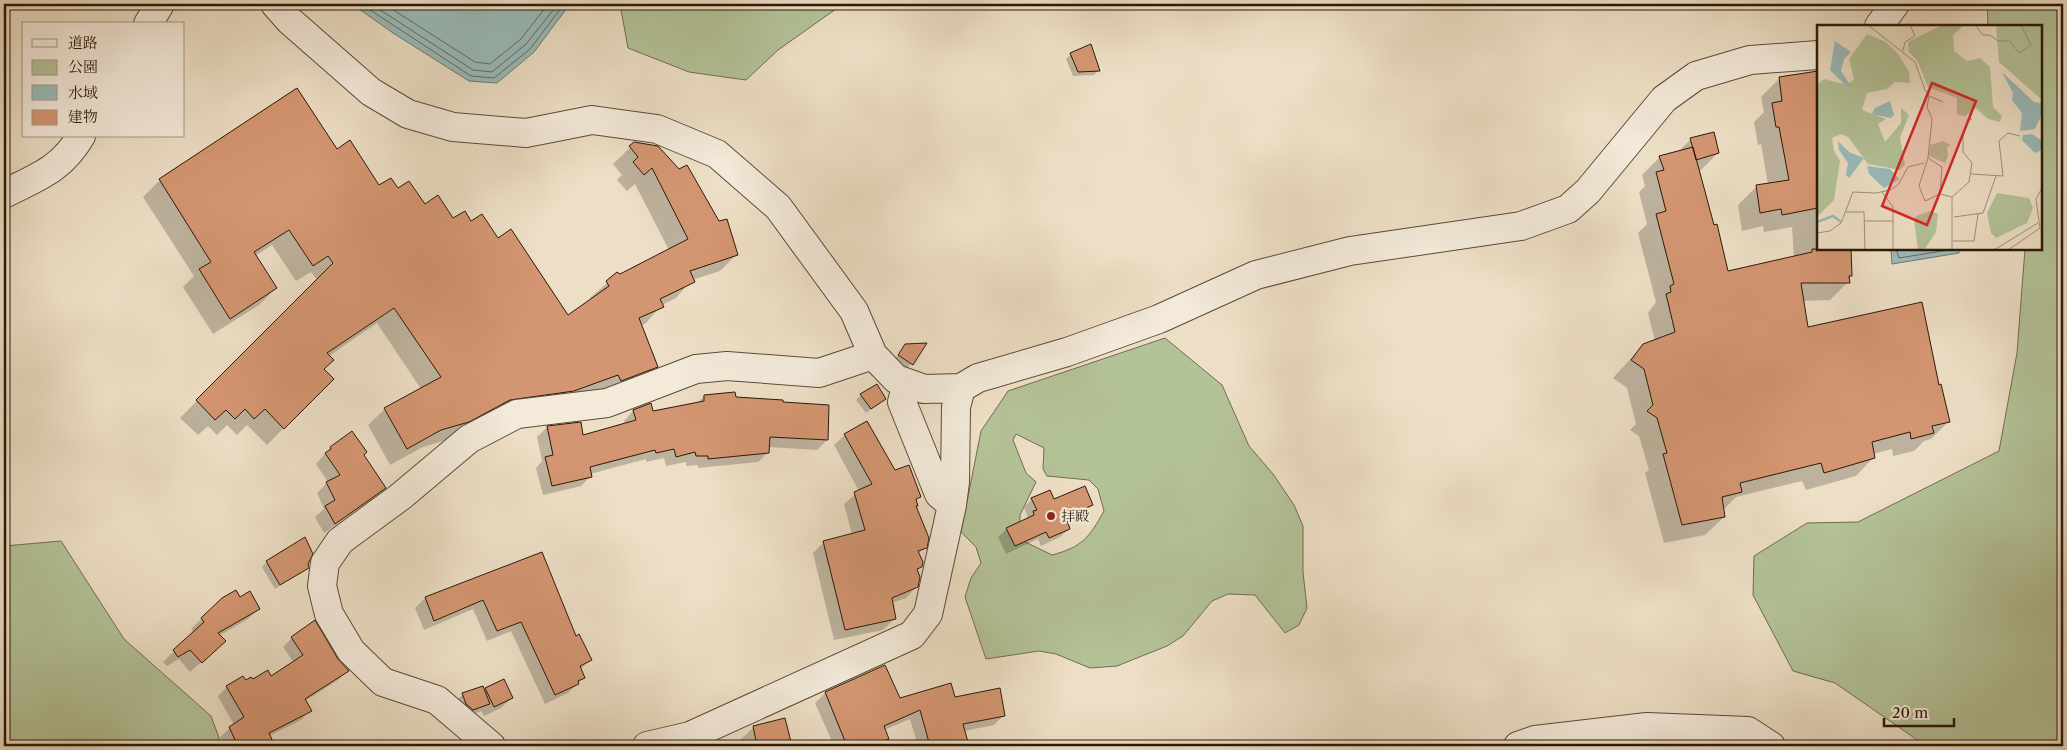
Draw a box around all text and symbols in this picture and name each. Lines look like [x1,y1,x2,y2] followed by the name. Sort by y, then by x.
[22,22,185,138] legend
[1817,25,2042,250] inset map
[68,33,98,52] text: 道路
[68,57,98,76] text: 公園
[68,83,98,102] text: 水域
[68,107,98,126] text: 建物
[1061,507,1089,525] place label: 拝殿
[1045,510,1057,522] marker: 拝殿
[1884,695,1954,727] scale bar
[1892,703,1928,722] text: 20 m

